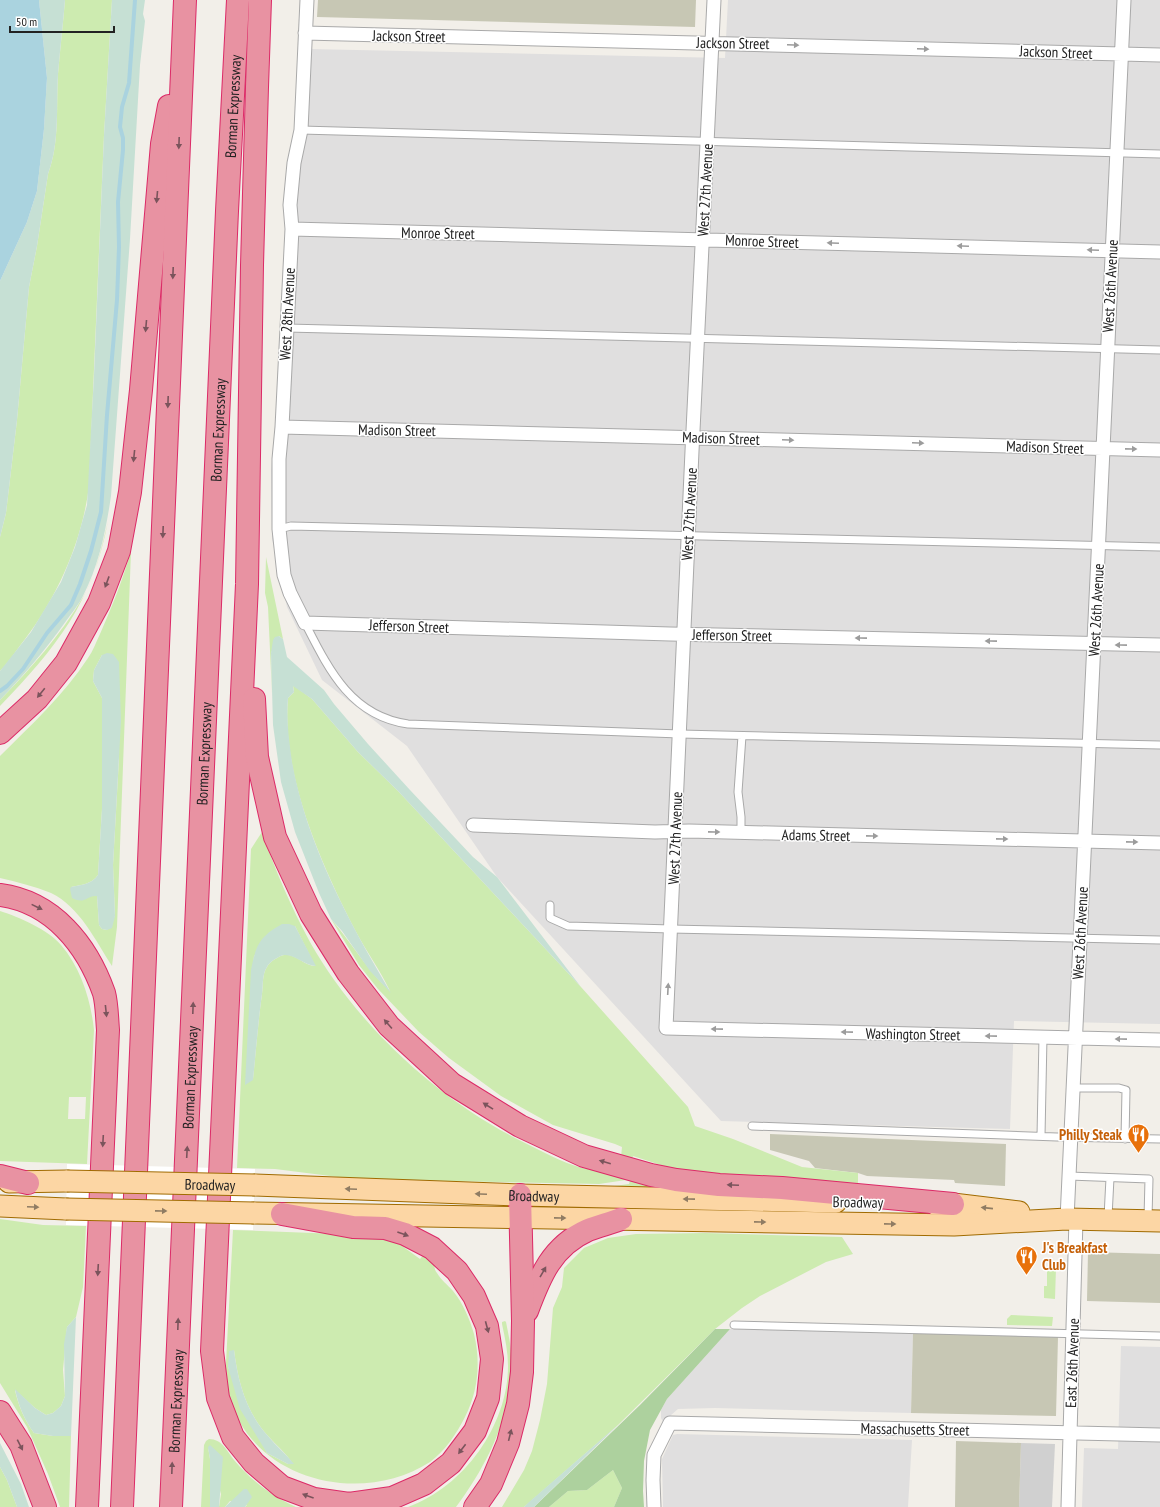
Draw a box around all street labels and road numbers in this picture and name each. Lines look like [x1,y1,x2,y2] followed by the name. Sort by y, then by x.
[371,26,446,46] street label: Jackson Street
[695,33,770,53] street label: Jackson Street
[1018,41,1093,63] street label: Jackson Street
[220,54,245,158] street label: Borman Expressway
[693,143,717,237] street label: West 27th Avenue
[401,223,475,243] street label: Monroe Street
[725,230,799,252] street label: Monroe Street
[1098,239,1122,333] street label: West 26th Avenue
[275,267,299,361] street label: West 28th Avenue
[206,378,229,482] street label: Borman Expressway
[358,420,436,440] street label: Madison Street
[682,427,760,449] street label: Madison Street
[1006,436,1084,458] street label: Madison Street
[677,467,701,561] street label: West 27th Avenue
[1084,563,1108,657] street label: West 26th Avenue
[368,615,449,637] street label: Jefferson Street
[691,625,772,645] street label: Jefferson Street
[192,701,215,806] street label: Borman Expressway
[664,791,686,885] street label: West 27th Avenue
[782,825,850,845] street label: Adams Street
[1068,886,1092,980] street label: West 26th Avenue
[865,1024,961,1044] street label: Washington Street
[178,1025,201,1129] street label: Borman Expressway
[184,1174,236,1194] street label: Broadway
[508,1185,560,1205] street label: Broadway
[833,1192,884,1212] street label: Broadway
[1061,1318,1083,1408] street label: East 26th Avenue
[164,1349,187,1453] street label: Borman Expressway
[860,1419,970,1439] street label: Massachusetts Street

